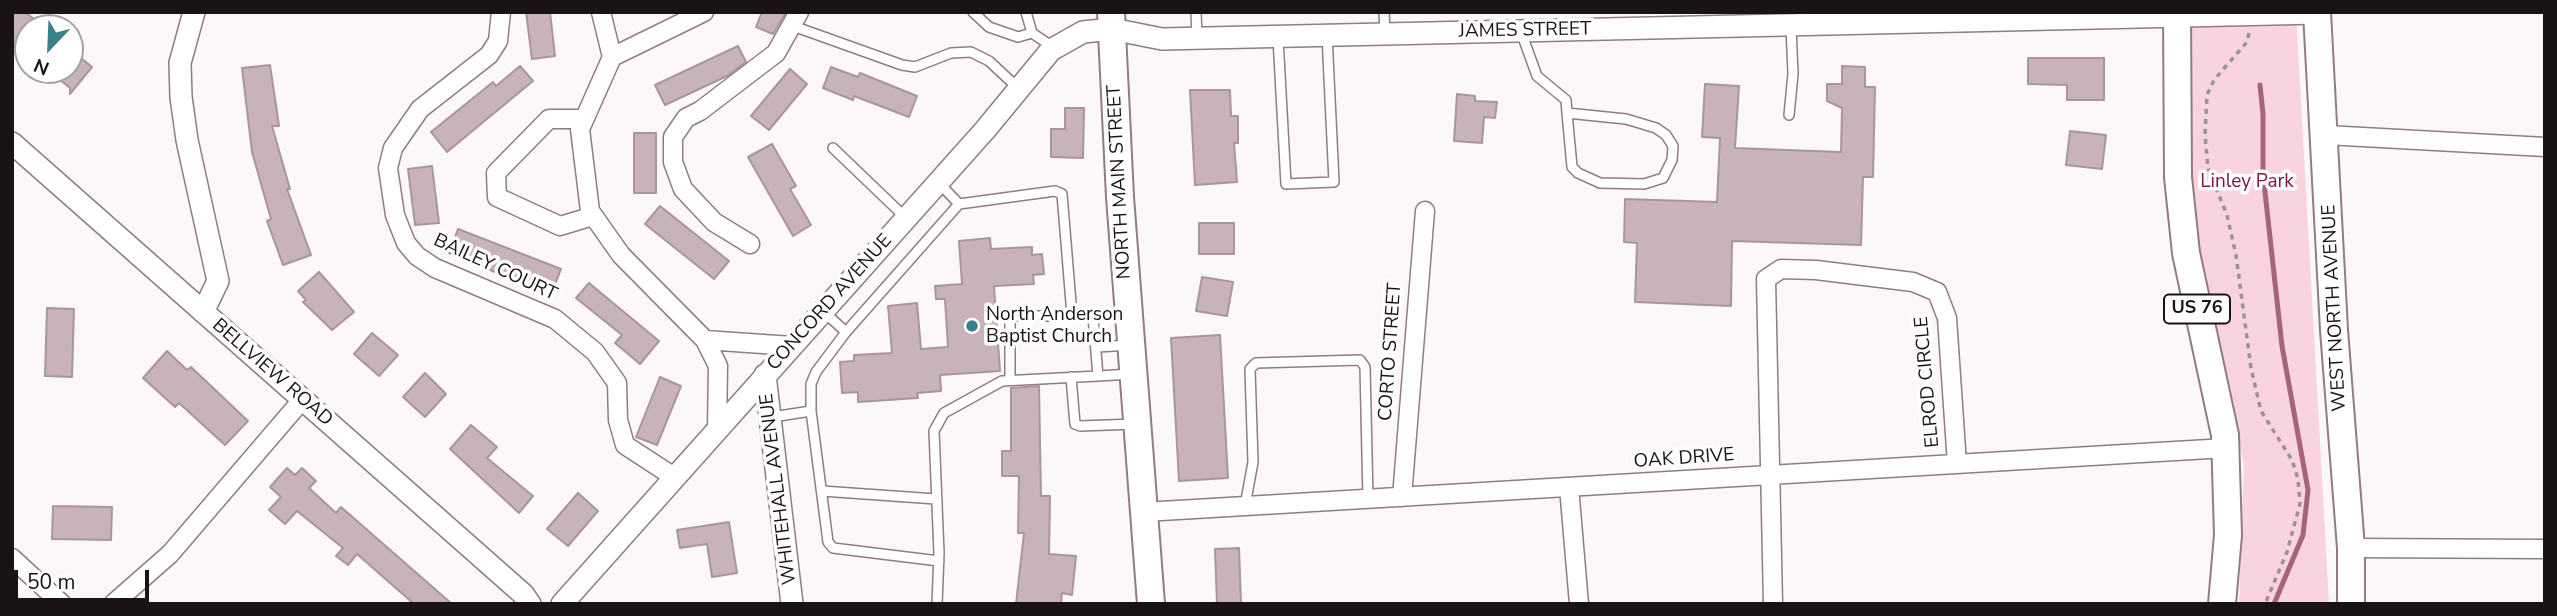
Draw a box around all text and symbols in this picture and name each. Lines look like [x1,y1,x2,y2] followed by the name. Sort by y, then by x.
[14,14,84,84] north arrow
[1459,18,1591,44] street label: JAMES STREET
[30,52,53,81] text: N
[1104,84,1136,280] street label: NORTH MAIN STREET
[2200,171,2294,193] park label: Linley Park
[2318,204,2352,412] street label: WEST NORTH AVENUE
[430,229,560,307] street label: BAILEY COURT
[763,230,897,376] street label: CONCORD AVENUE
[1375,282,1407,422] street label: CORTO STREET
[2164,295,2230,324] road number: US 76
[986,304,1123,348] place label: North Anderson Baptist Church
[207,314,337,432] street label: BELLVIEW ROAD
[1911,315,1945,449] street label: ELROD CIRCLE
[964,318,980,334] marker: North Anderson Baptist Church
[756,392,802,586] street label: WHITEHALL AVENUE
[1633,444,1735,474] street label: OAK DRIVE
[18,556,152,600] scale bar
[27,568,76,596] text: 50 m

